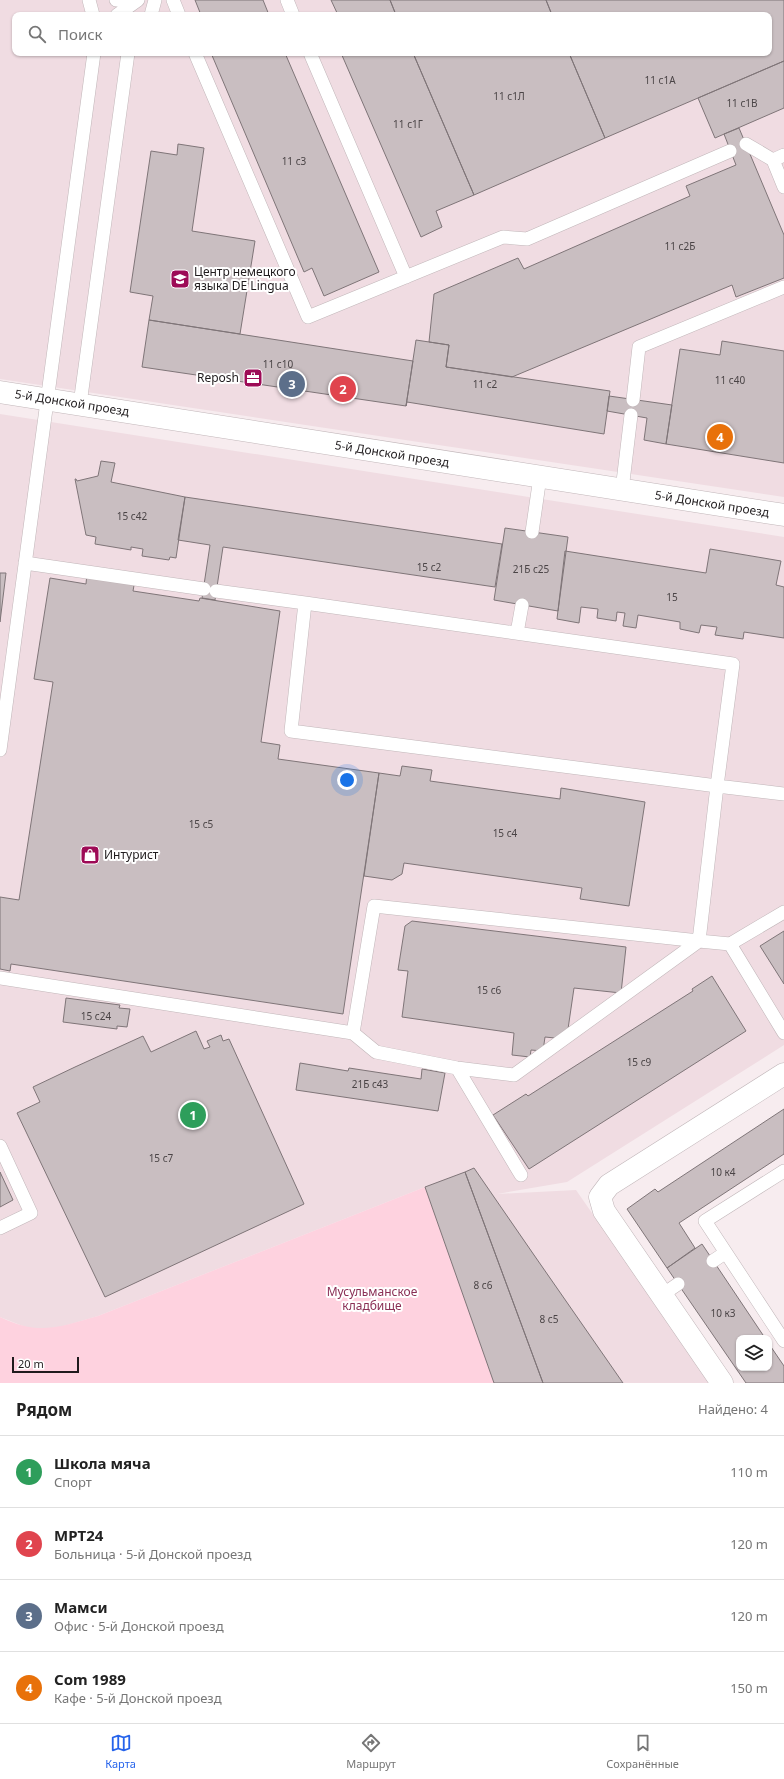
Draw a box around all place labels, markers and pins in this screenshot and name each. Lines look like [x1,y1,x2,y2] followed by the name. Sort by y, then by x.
[194,263,296,294] place label: Центр немецкого языка DE Lingua
[169,268,191,290] school or university icon: Центр немецкого языка DE Lingua
[242,367,264,389] office icon: Reposh
[197,369,239,386] place label: Reposh
[279,369,305,399] pin: 3
[330,374,356,404] pin: 2
[707,422,733,452] pin: 4
[79,844,101,866] shop icon: Интурист
[104,846,159,863] place label: Интурист
[180,1100,206,1130] pin: 1

